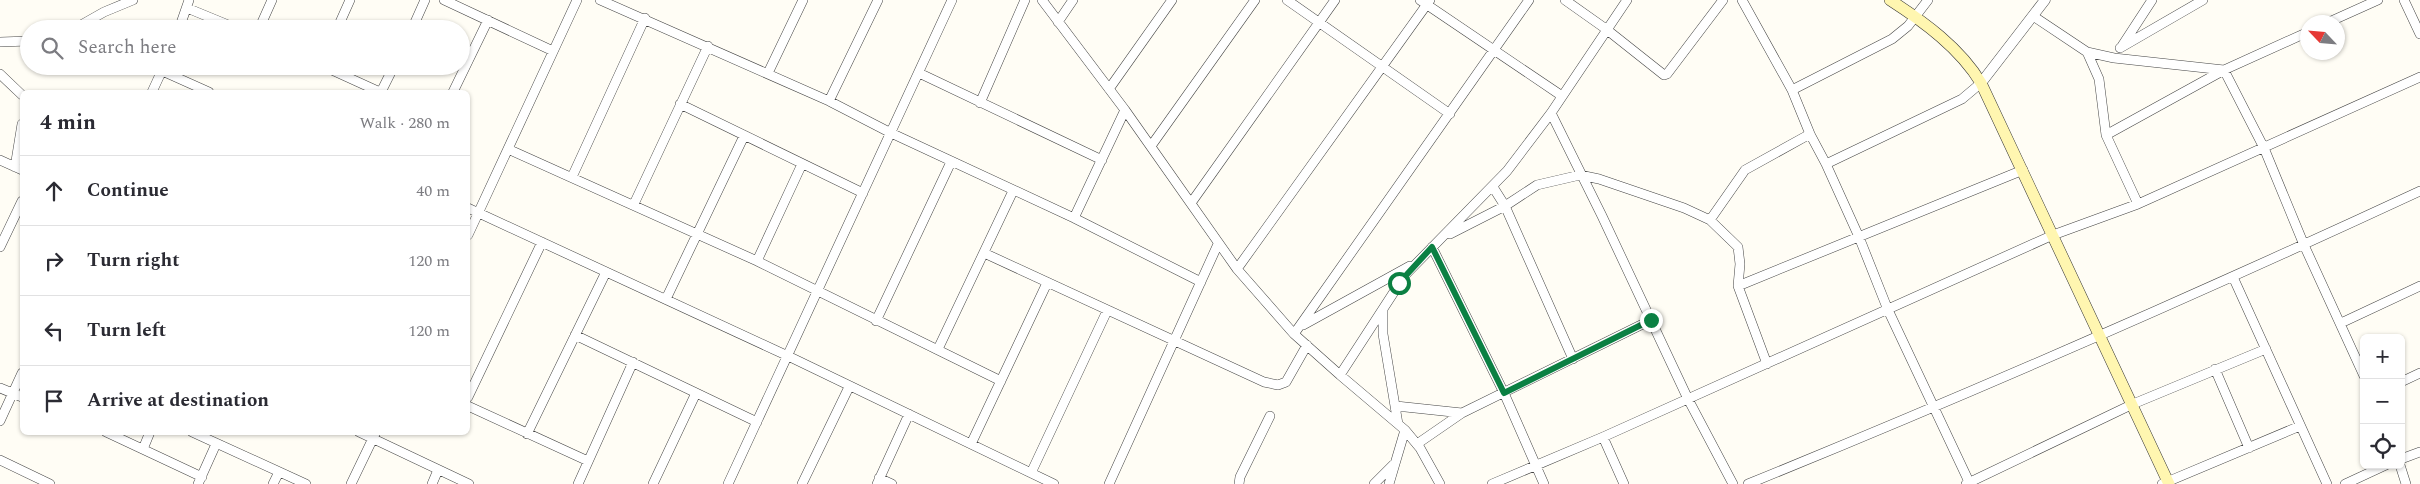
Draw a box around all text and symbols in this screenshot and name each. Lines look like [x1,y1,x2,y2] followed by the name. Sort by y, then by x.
[2300,15,2345,60] north arrow
[20,20,470,75] search box
[78,33,177,62] text: Search here
[38,34,66,62] icon: search
[40,107,96,139] text: 4 min
[359,111,450,135] text: Walk · 280 m
[87,176,169,205] text: Continue
[40,177,68,205] icon: ahead
[416,179,450,203] text: 40 m
[87,246,180,275] text: Turn right
[40,247,68,275] icon: right
[408,249,450,273] text: 120 m
[1388,272,1411,295] route start
[1640,309,1663,332] route end
[87,316,166,345] text: Turn left
[40,317,68,345] icon: left
[408,319,450,343] text: 120 m
[2360,334,2405,469] map controls
[2360,334,2405,379] button: +
[2360,379,2405,424] button: −
[87,386,269,415] text: Arrive at destination
[40,387,68,415] icon: arrive
[2360,424,2405,469] button: locate

